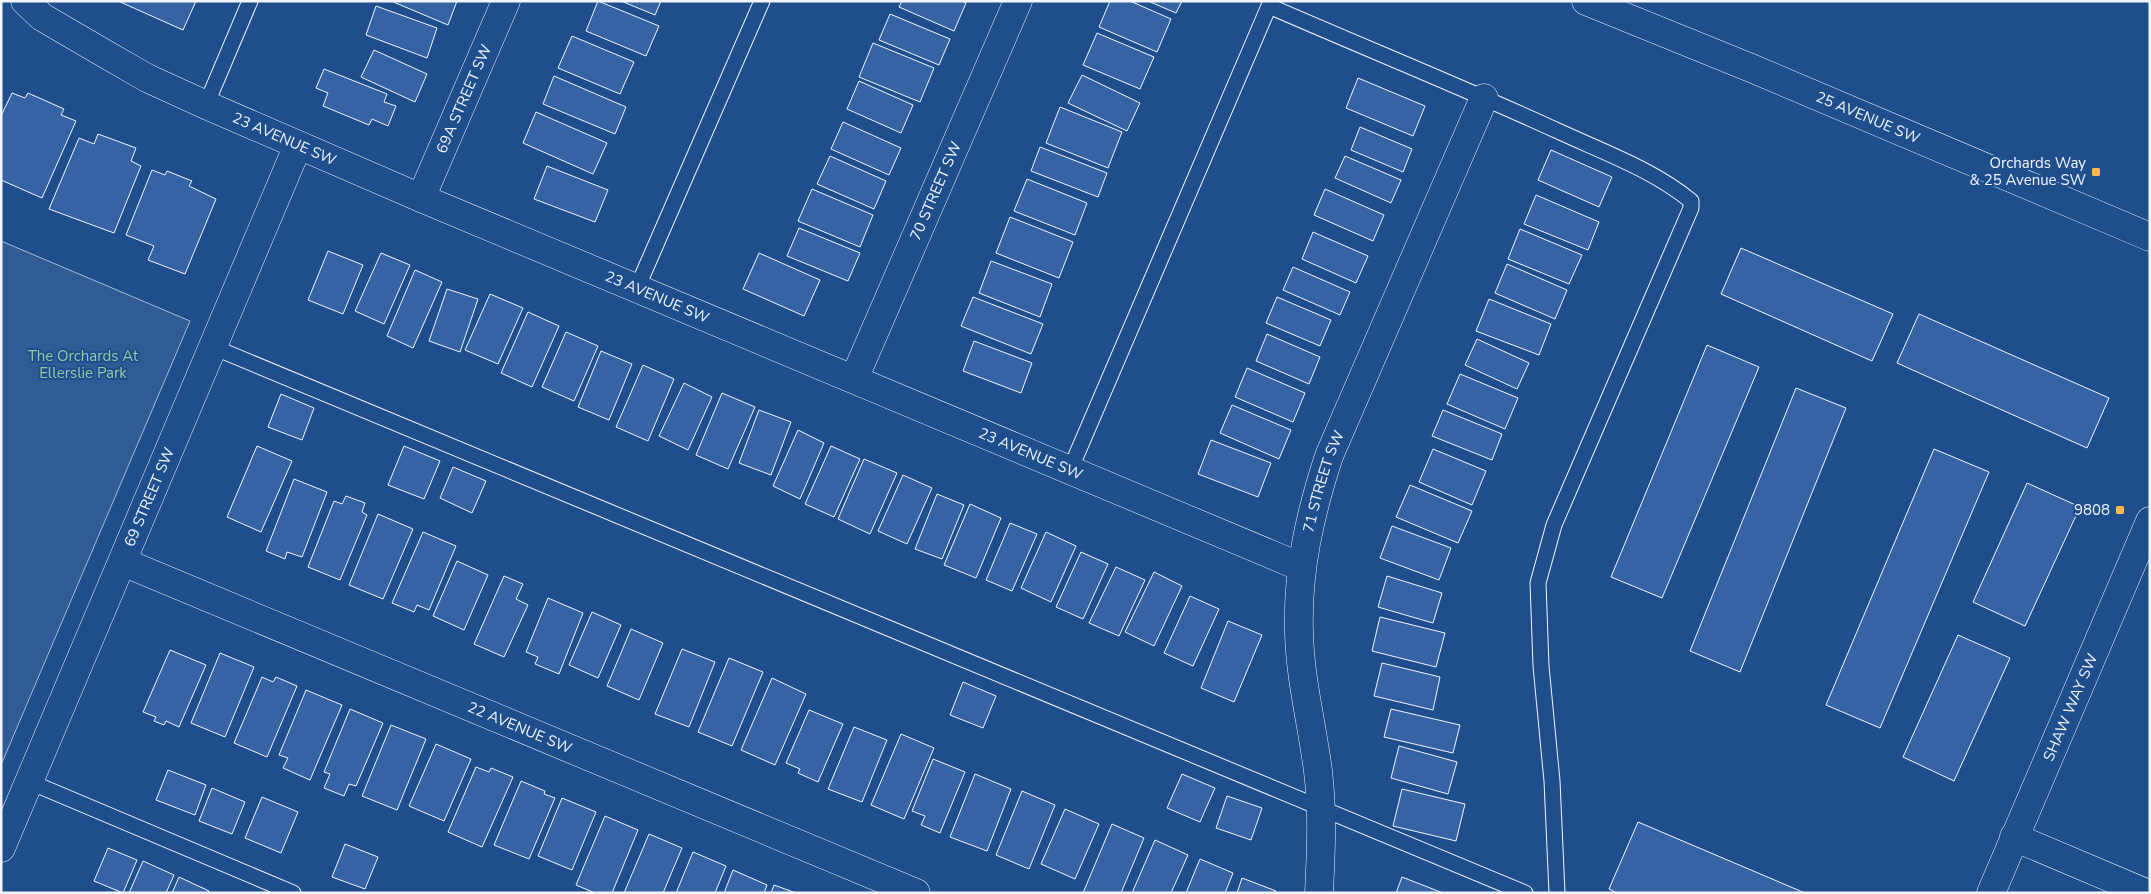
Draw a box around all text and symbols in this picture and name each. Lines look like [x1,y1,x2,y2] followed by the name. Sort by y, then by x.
[431,41,496,156] street label: 69A STREET SW
[1813,87,1923,149] street label: 25 AVENUE SW
[229,108,340,170] street label: 23 AVENUE SW
[905,138,966,243] street label: 70 STREET SW
[1969,153,2086,190] place label: Orchards Way & 25 Avenue SW
[2090,166,2102,178] marker: Orchards Way & 25 Avenue SW
[602,266,713,328] street label: 23 AVENUE SW
[28,346,139,383] park label: The Orchards At Ellerslie Park
[975,423,1086,485] street label: 23 AVENUE SW
[1298,427,1349,534] street label: 71 STREET SW
[119,444,179,550] street label: 69 STREET SW
[2074,500,2110,520] place label: 9808
[2114,504,2126,516] marker: 9808
[2039,650,2102,764] street label: SHAW WAY SW
[465,697,575,758] street label: 22 AVENUE SW

